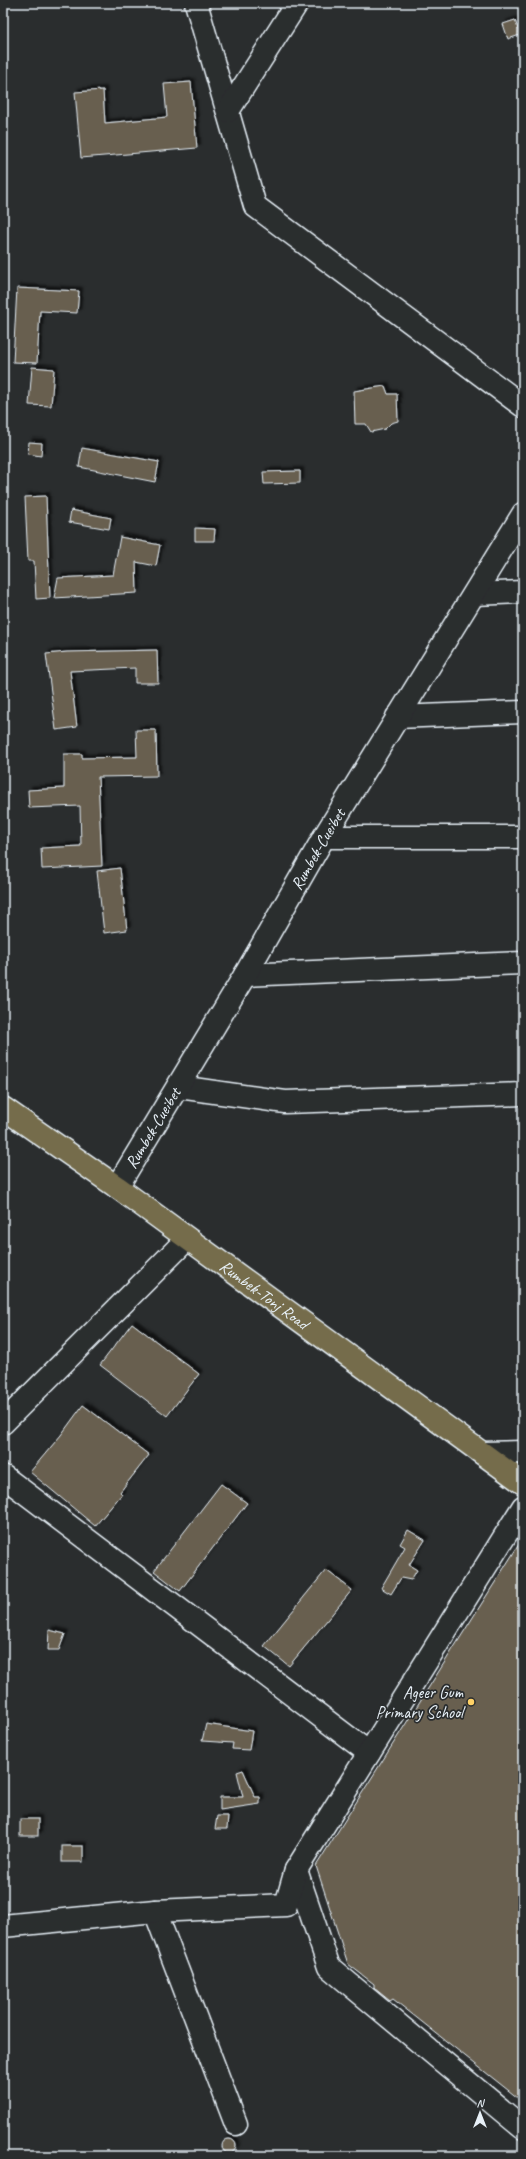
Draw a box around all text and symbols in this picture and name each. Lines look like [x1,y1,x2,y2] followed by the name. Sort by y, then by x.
[286,803,351,893] street label: Rumbek-Cueibet
[120,1082,186,1172] street label: Rumbek-Cueibet
[216,1255,315,1335] street label: Rumbek-Tonj Road
[376,1682,466,1723] place label: Ageer Gum Primary School
[466,1697,476,1707] marker: Ageer Gum Primary School
[460,2093,500,2133] north arrow
[477,2096,486,2110] text: N

